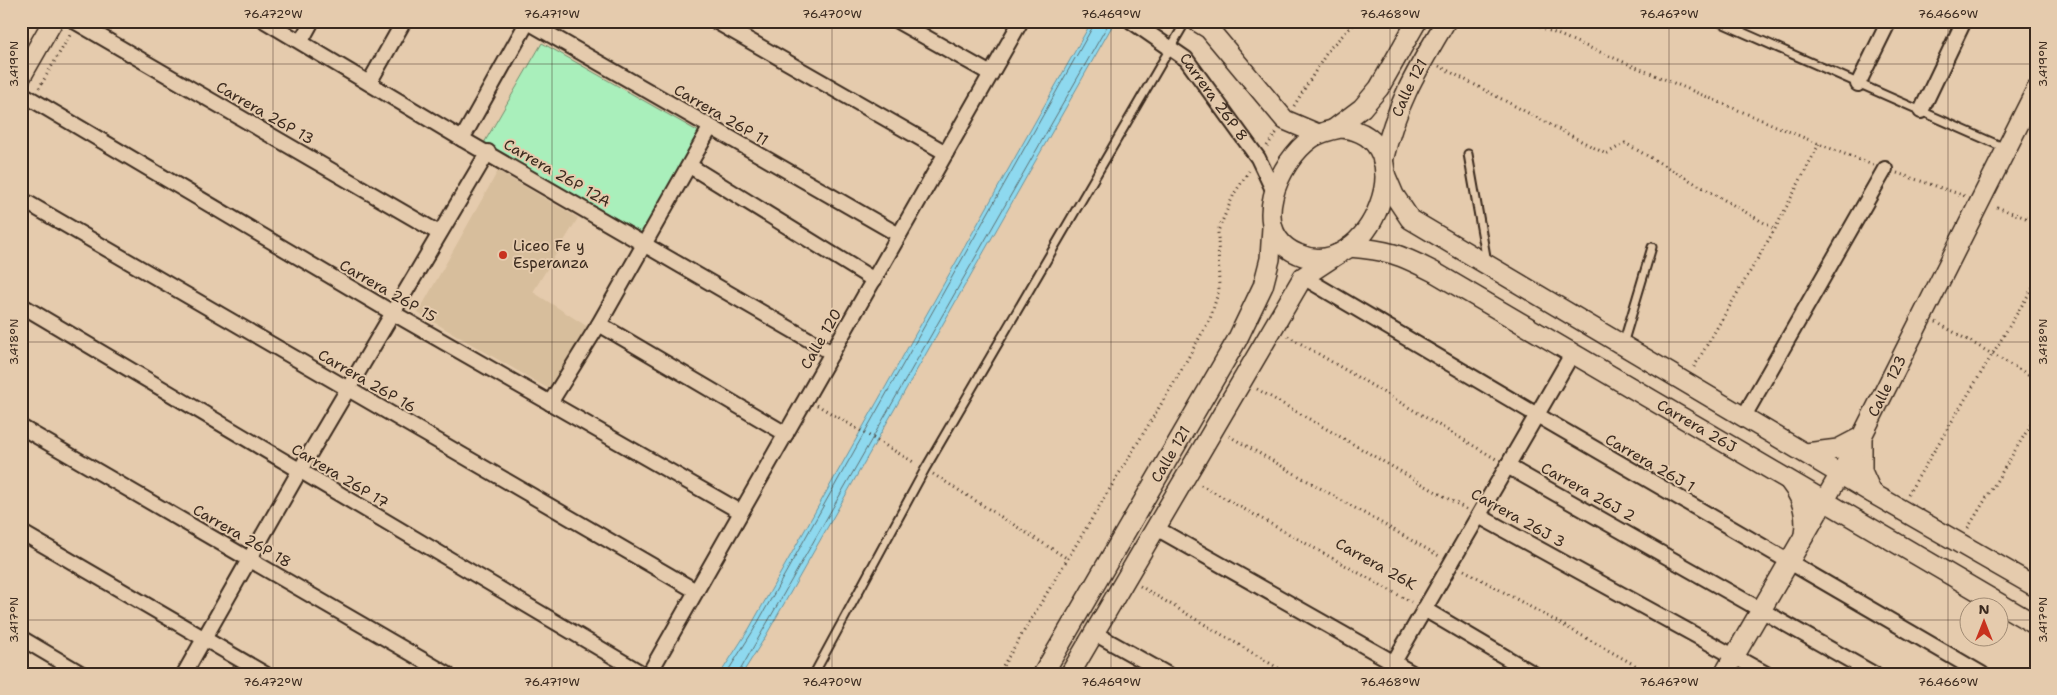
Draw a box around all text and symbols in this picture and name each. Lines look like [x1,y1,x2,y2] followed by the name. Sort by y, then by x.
[243,6,303,22] text: 76.472°W
[524,6,580,22] text: 76.471°W
[802,6,862,22] text: 76.470°W
[1081,6,1141,22] text: 76.469°W
[1360,6,1420,22] text: 76.468°W
[1639,6,1699,22] text: 76.467°W
[1918,6,1978,22] text: 76.466°W
[6,41,22,87] text: 3.419°N
[2035,41,2051,87] text: 3.419°N
[1176,48,1253,145] street label: Carrera 26P 8
[1387,55,1432,120] street label: Calle 121
[212,77,318,149] street label: Carrera 26P 13
[670,80,772,150] street label: Carrera 26P 11
[500,134,614,212] street label: Carrera 26P 12A
[513,236,589,273] place label: Liceo Fe y Esperanza
[497,249,509,261] marker: Liceo Fe y Esperanza
[336,255,440,327] street label: Carrera 26P 15
[796,305,846,373] street label: Calle 120
[6,319,22,365] text: 3.418°N
[2035,319,2051,365] text: 3.418°N
[314,345,420,417] street label: Carrera 26P 16
[1863,352,1911,420] street label: Calle 123
[1653,395,1740,457] street label: Carrera 26J
[1146,422,1195,486] street label: Calle 121
[1602,429,1698,497] street label: Carrera 26J 1
[288,439,392,513] street label: Carrera 26P 17
[1537,458,1639,526] street label: Carrera 26J 2
[1467,484,1569,552] street label: Carrera 26J 3
[189,500,295,572] street label: Carrera 26P 18
[1332,533,1420,595] street label: Carrera 26K
[6,597,22,643] text: 3.417°N
[2035,597,2051,643] text: 3.417°N
[1960,598,2010,648] north arrow
[1978,600,1990,618] text: N
[243,674,303,690] text: 76.472°W
[524,674,580,690] text: 76.471°W
[802,674,862,690] text: 76.470°W
[1081,674,1141,690] text: 76.469°W
[1360,674,1420,690] text: 76.468°W
[1639,674,1699,690] text: 76.467°W
[1918,674,1978,690] text: 76.466°W

